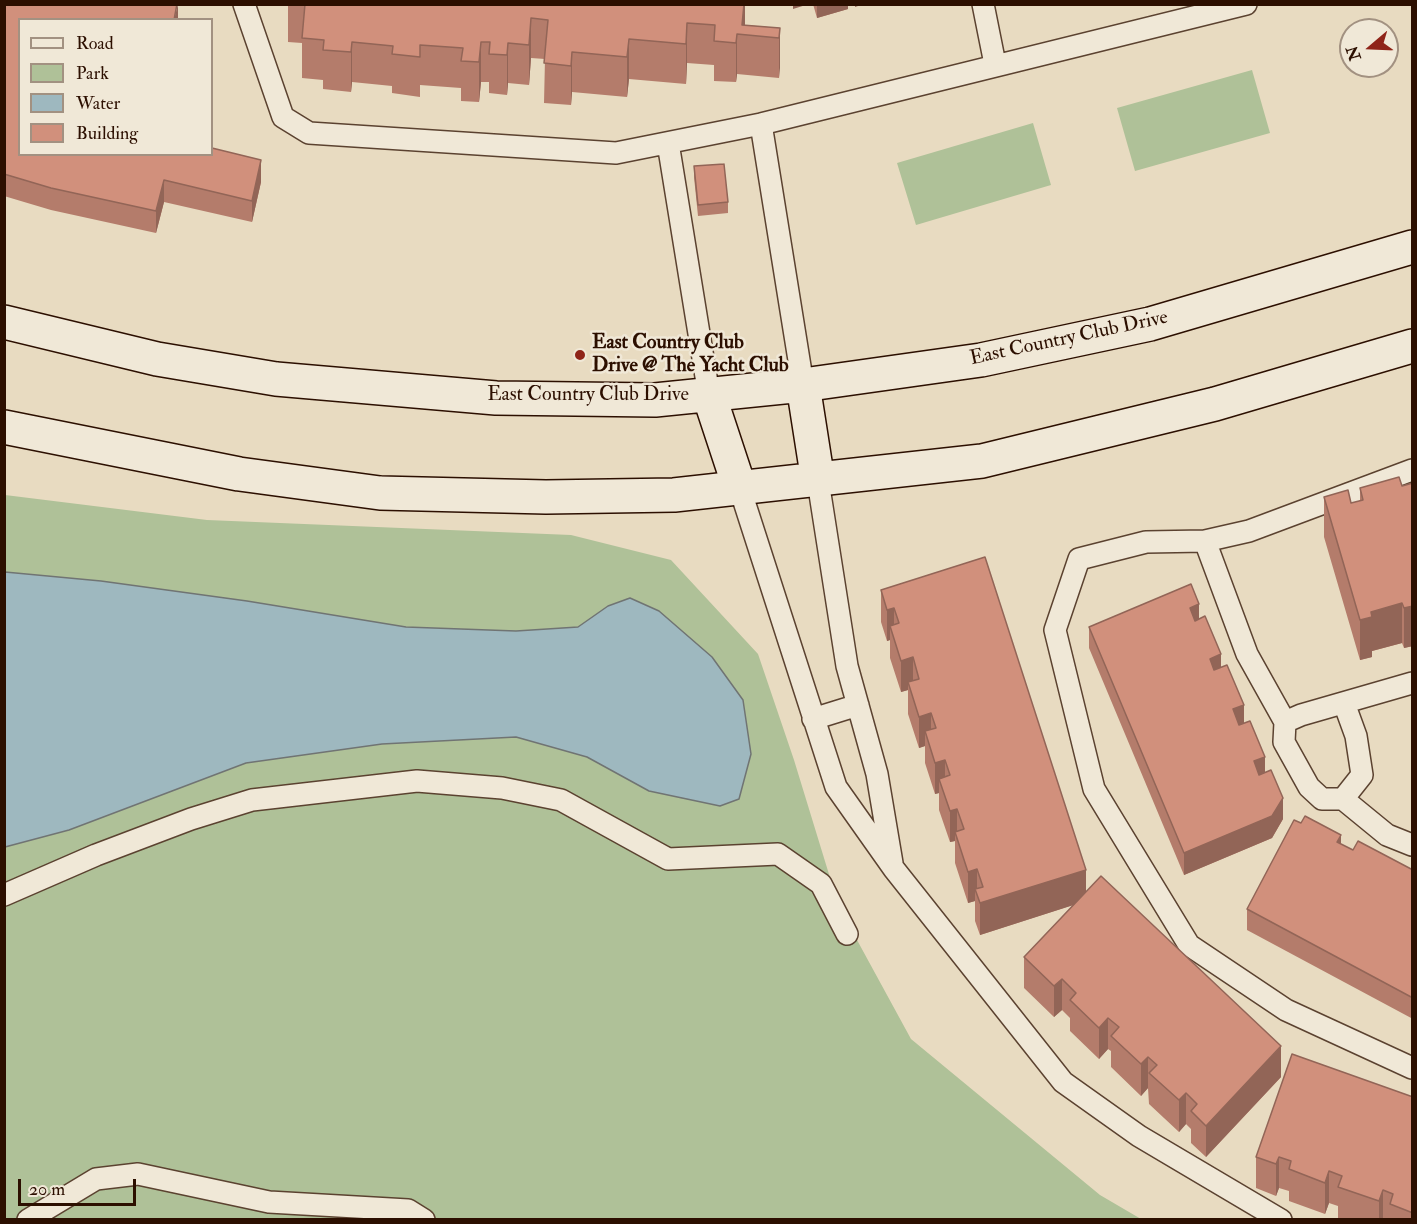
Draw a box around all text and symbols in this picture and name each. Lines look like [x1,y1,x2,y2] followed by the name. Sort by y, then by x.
[18,18,213,156] legend
[1339,18,1399,78] north arrow
[76,32,114,55] text: Road
[1342,43,1366,63] text: N
[76,62,109,85] text: Park
[76,92,120,115] text: Water
[76,122,138,145] text: Building
[968,306,1170,372] street label: East Country Club Drive
[592,332,789,379] place label: East Country Club Drive @ The Yacht Club
[573,348,587,362] marker: East Country Club Drive @ The Yacht Club
[487,384,689,408] street label: East Country Club Drive
[21,1167,140,1205] scale bar
[29,1178,65,1201] text: 20 m

